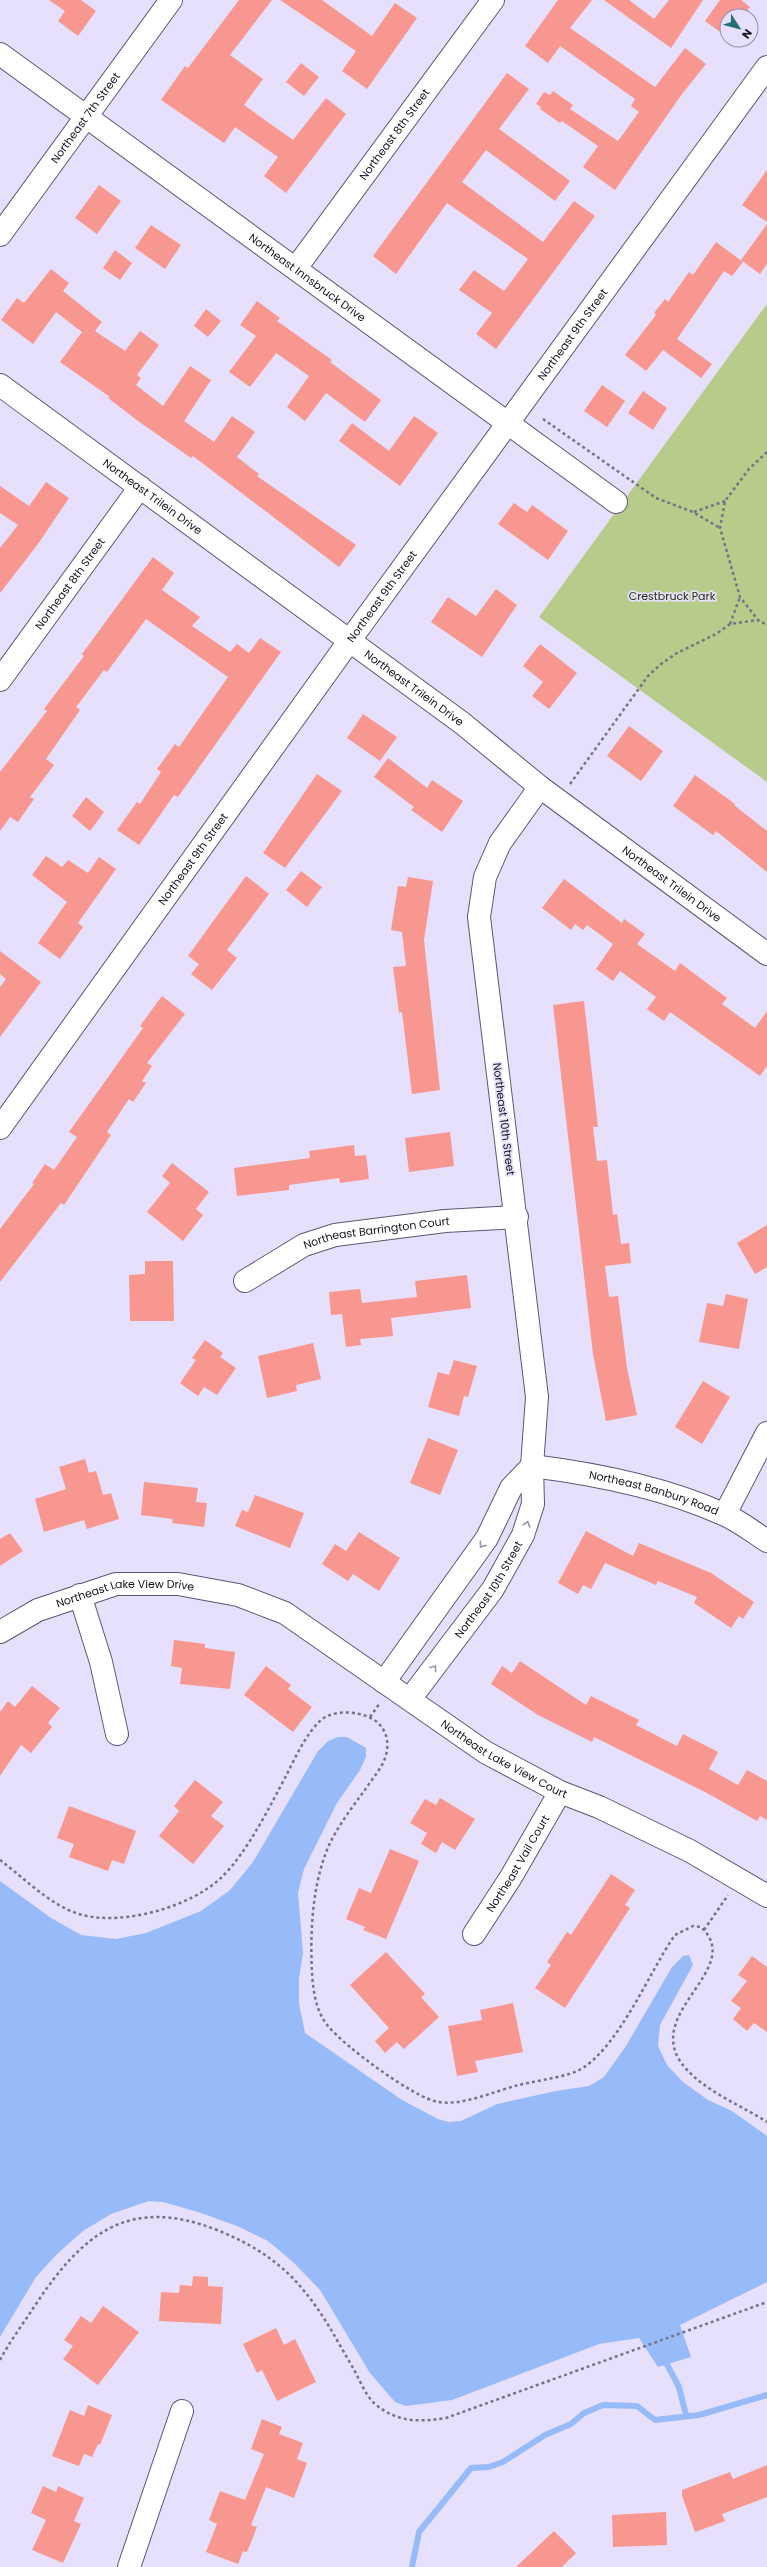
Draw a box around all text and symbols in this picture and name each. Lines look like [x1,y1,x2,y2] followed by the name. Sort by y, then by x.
[719,8,759,48] north arrow
[738,26,756,42] text: N
[47,69,124,167] street label: Northeast 7th Street
[355,85,433,183] street label: Northeast 8th Street
[246,230,369,326] street label: Northeast Innsbruck Drive
[534,285,611,384] street label: Northeast 9th Street
[100,455,206,538] street label: Northeast Trilein Drive
[31,534,109,633] street label: Northeast 8th Street
[343,547,421,646] street label: Northeast 9th Street
[629,588,716,604] park label: Crestbruck Park
[361,646,467,730] street label: Northeast Trilein Drive
[154,810,232,908] street label: Northeast 9th Street
[619,842,725,926] street label: Northeast Trilein Drive
[489,1062,519,1176] street label: Northeast 10th Street
[301,1213,450,1253] street label: Northeast Barrington Court
[588,1467,721,1519] street label: Northeast Banbury Road
[522,1521,531,1528] one-way arrow
[451,1538,526,1641] street label: Northeast 10th Street
[480,1541,487,1548] one-way arrow
[54,1576,196,1611] street label: Northeast Lake View Drive
[429,1665,436,1672] one-way arrow
[438,1716,569,1802] street label: Northeast Lake View Court
[482,1812,553,1915] street label: Northeast Vail Court

